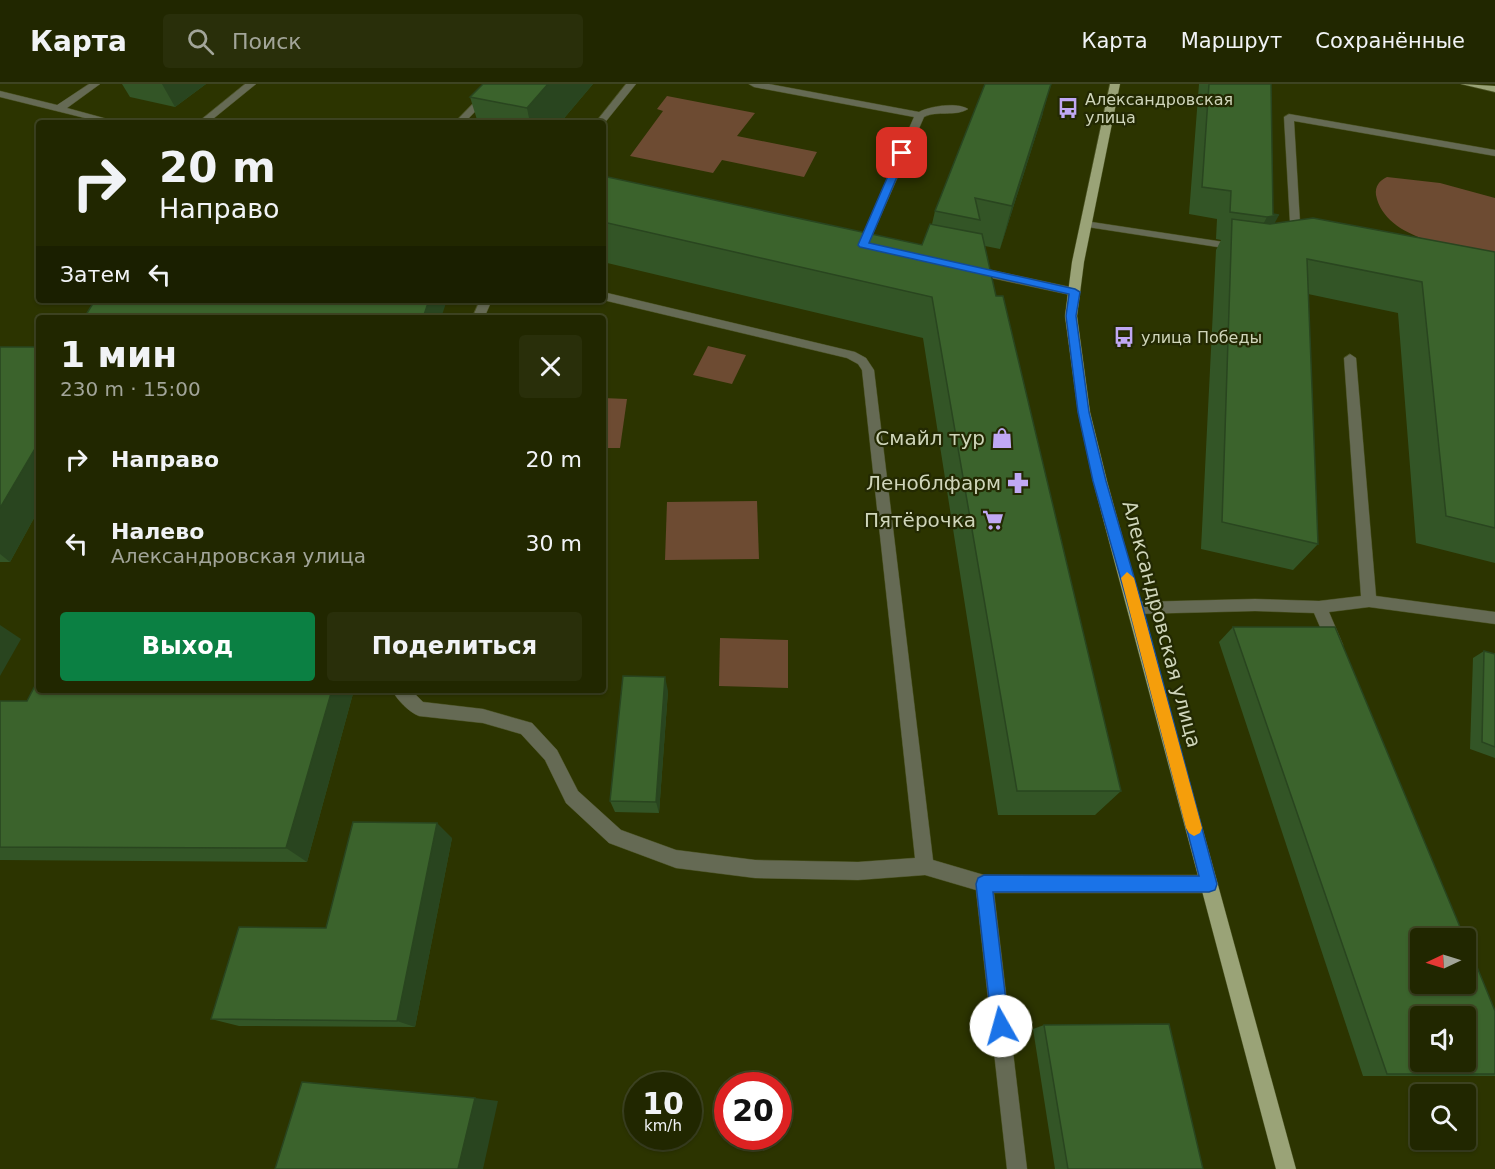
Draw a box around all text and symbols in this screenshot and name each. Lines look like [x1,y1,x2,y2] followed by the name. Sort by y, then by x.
[163,14,583,68] search box
[30,25,127,58] text: Карта
[184,25,217,58] icon: search
[232,29,302,54] text: Поиск
[1082,29,1148,53] text: Карта
[1181,29,1282,53] text: Маршрут
[1315,29,1465,53] text: Сохранённые
[1085,90,1233,127] place label: Александровская улица
[1056,96,1080,120] bus stop icon: Александровская улица
[876,127,927,178] pin
[885,136,918,169] icon: arrive
[159,143,276,192] text: 20 m
[60,144,138,222] icon: right
[159,193,280,224] text: Направо
[143,258,176,291] icon: left
[60,262,131,287] text: Затем
[1112,325,1136,349] bus stop icon: улица Победы
[1141,328,1262,347] place label: улица Победы
[60,334,177,375] text: 1 мин
[519,335,582,398] button: close
[60,377,201,401] text: 230 m · 15:00
[875,426,985,450] place label: Смайл тур
[990,426,1014,450] shop icon: Смайл тур
[60,443,93,476] icon: right
[111,447,219,472] text: Направо
[526,447,582,472] text: 20 m
[866,471,1001,495] place label: Леноблфарм
[1006,471,1030,495] pharmacy icon: Леноблфарм
[1117,498,1207,750] street label: Александровская улица
[864,508,976,532] place label: Пятёрочка
[981,508,1005,532] supermarket icon: Пятёрочка
[111,519,204,544] text: Налево
[60,527,93,560] icon: left
[526,531,582,556] text: 30 m
[111,544,366,568] text: Александровская улица
[60,612,315,681] button: Выход
[327,612,582,681] button: Поделиться
[1410,928,1476,994] north arrow
[1410,928,1476,1150] map controls
[969,994,1033,1058] position arrow
[1410,1006,1476,1072] button: sound
[714,1072,792,1150] speed limit sign: 20
[1410,1084,1476,1150] button: search
[642,1086,684,1121] text: 10
[644,1117,682,1135] text: km/h

